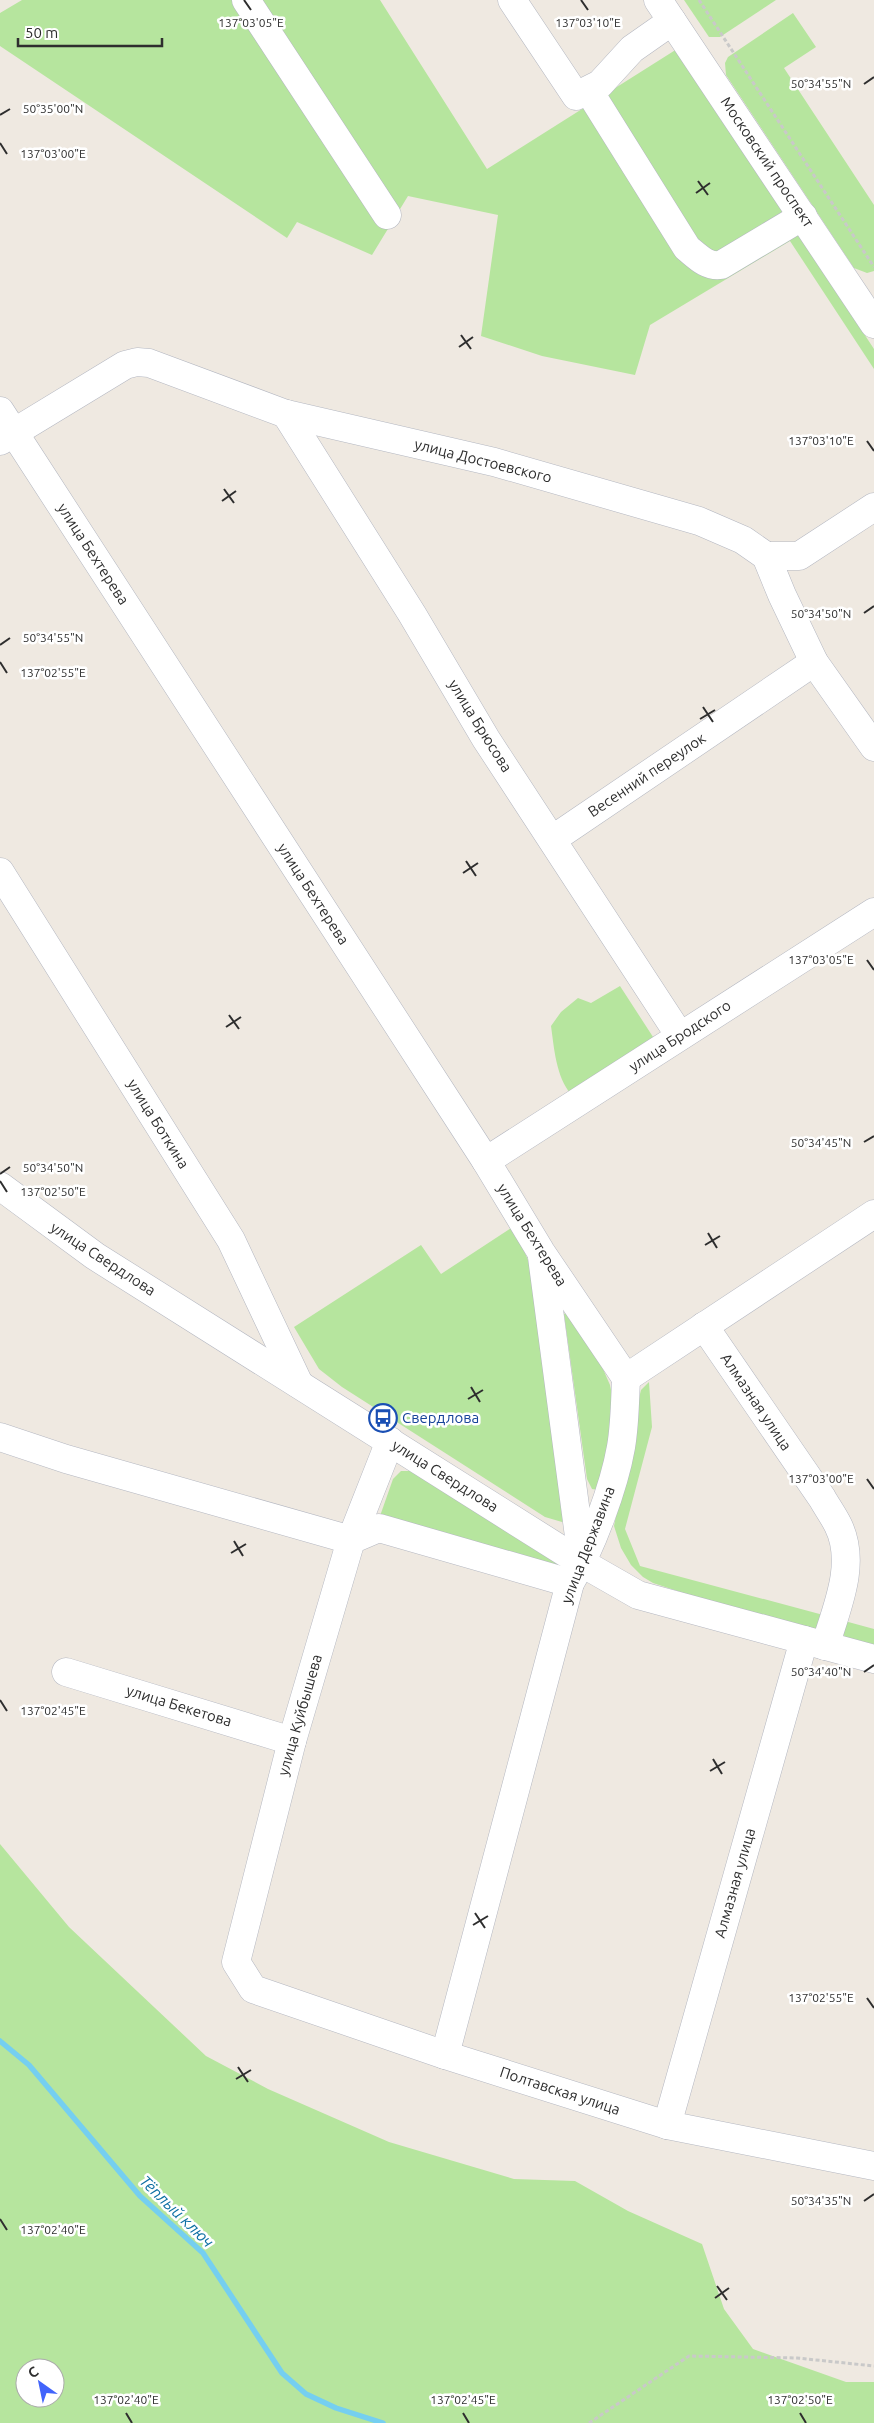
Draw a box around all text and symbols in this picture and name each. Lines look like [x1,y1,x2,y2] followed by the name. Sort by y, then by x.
[18,15,161,47] scale bar
[218,16,284,29] text: 137°03'05"E
[555,16,621,29] text: 137°03'10"E
[25,24,58,41] text: 50 m
[791,77,851,90] text: 50°34'55"N
[717,93,818,230] street label: Московский проспект
[23,102,83,115] text: 50°35'00"N
[20,147,86,160] text: 137°03'00"E
[788,434,854,447] text: 137°03'10"E
[413,435,554,486] street label: улица Достоевского
[54,500,133,608] street label: улица Бехтерева
[791,607,851,620] text: 50°34'50"N
[23,631,83,644] text: 50°34'55"N
[20,666,86,679] text: 137°02'55"E
[445,676,516,775] street label: улица Брюсова
[585,729,709,820] street label: Весенний переулок
[274,840,353,948] street label: улица Бехтерева
[788,953,854,966] text: 137°03'05"E
[626,996,734,1075] street label: улица Бродского
[124,1076,193,1172] street label: улица Боткина
[791,1136,851,1149] text: 50°34'45"N
[23,1161,83,1174] text: 50°34'50"N
[494,1180,571,1289] street label: улица Бехтерева
[20,1185,86,1198] text: 137°02'50"E
[48,1218,159,1299] street label: улица Свердлова
[718,1350,795,1454] street label: Алмазная улица
[368,1403,398,1433] bus stop icon: Свердлова
[402,1409,479,1426] place label: Свердлова
[389,1436,501,1515] street label: улица Свердлова
[788,1472,854,1485] text: 137°03'00"E
[557,1484,618,1606] street label: улица Державина
[274,1652,325,1778] street label: улица Куйбышева
[791,1665,851,1678] text: 50°34'40"N
[124,1681,234,1730] street label: улица Бекетова
[20,1704,86,1717] text: 137°02'45"E
[711,1826,758,1940] street label: Алмазная улица
[788,1991,854,2004] text: 137°02'55"E
[498,2063,622,2118] street label: Полтавская улица
[136,2171,218,2251] water label: Тёплый ключ
[791,2194,851,2207] text: 50°34'35"N
[20,2223,86,2236] text: 137°02'40"E
[15,2358,65,2408] north arrow
[25,2363,41,2381] text: С
[93,2393,159,2406] text: 137°02'40"E
[430,2393,496,2406] text: 137°02'45"E
[767,2393,833,2406] text: 137°02'50"E

